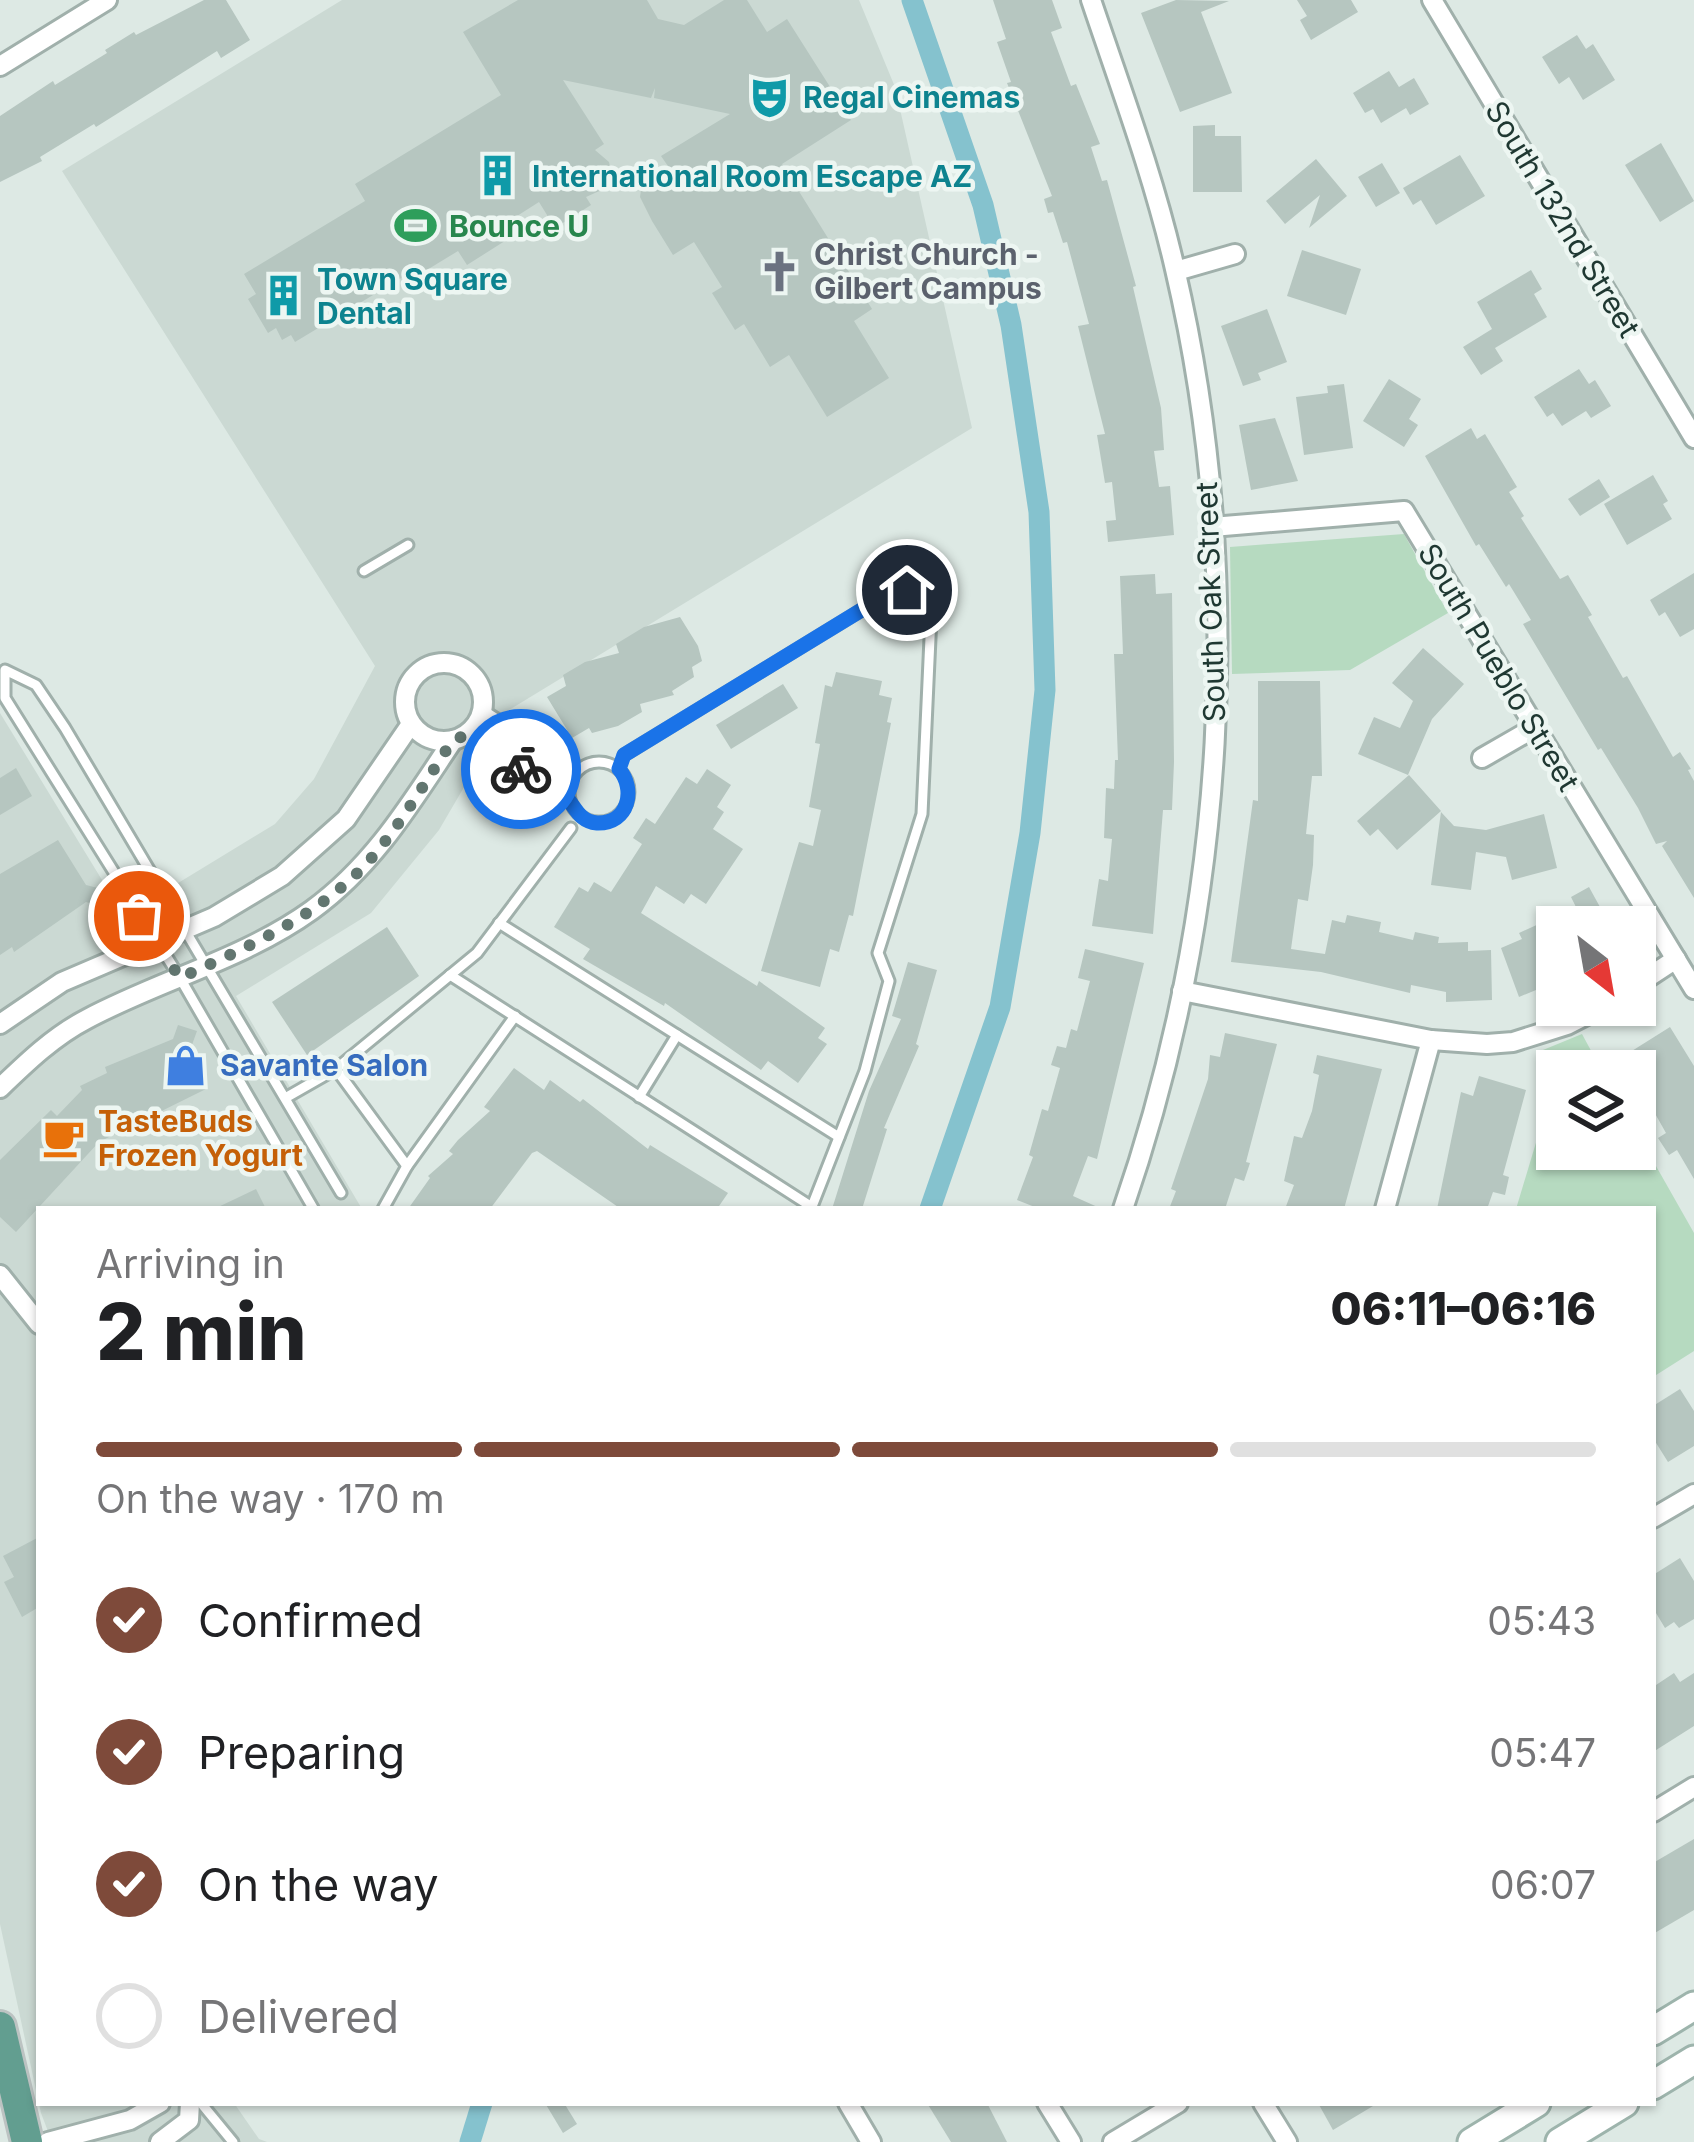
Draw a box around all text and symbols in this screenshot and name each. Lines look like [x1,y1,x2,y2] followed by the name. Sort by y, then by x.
[746,74,792,120] theatre icon: Regal Cinemas
[803,79,1020,115] place label: Regal Cinemas
[1478,94,1648,344] street label: South 132nd Street
[475,153,521,199] building icon: International Room Escape AZ
[532,158,972,194] place label: International Room Escape AZ
[392,203,438,249] sports icon: Bounce U
[449,208,589,244] place label: Bounce U
[814,236,1042,306] place label: Christ Church - Gilbert Campus
[757,248,803,294] church icon: Christ Church - Gilbert Campus
[317,261,508,331] place label: Town Square Dental
[260,273,306,319] building icon: Town Square Dental
[1188,481,1232,723] street label: South Oak Street
[1411,537,1587,797] street label: South Pueblo Street
[856,539,958,641] pin
[874,557,940,623] icon: home
[461,709,581,829] courier
[488,736,554,802] icon: bike
[88,865,190,967] pin
[106,883,172,949] icon: bag
[1536,906,1656,1026] north arrow
[1536,906,1656,1170] map controls
[163,1042,209,1088] shop icon: Savante Salon
[220,1047,428,1083] place label: Savante Salon
[1536,1050,1656,1170] button: layers
[98,1103,303,1173] place label: TasteBuds Frozen Yogurt
[41,1115,87,1161] cafe icon: TasteBuds Frozen Yogurt
[96,1240,285,1287] text: Arriving in
[1331,1281,1596,1336] text: 06:11–06:16
[96,1284,307,1379] text: 2 min
[96,1475,445,1522] text: On the way · 170 m
[96,1587,162,1653] icon: check
[198,1593,423,1648] text: Confirmed
[1487,1597,1596,1644] text: 05:43
[96,1719,162,1785] icon: check
[198,1725,405,1780] text: Preparing
[1489,1729,1596,1776] text: 05:47
[96,1851,162,1917] icon: check
[198,1857,439,1912] text: On the way
[1490,1861,1596,1908] text: 06:07
[198,1989,399,2044] text: Delivered

